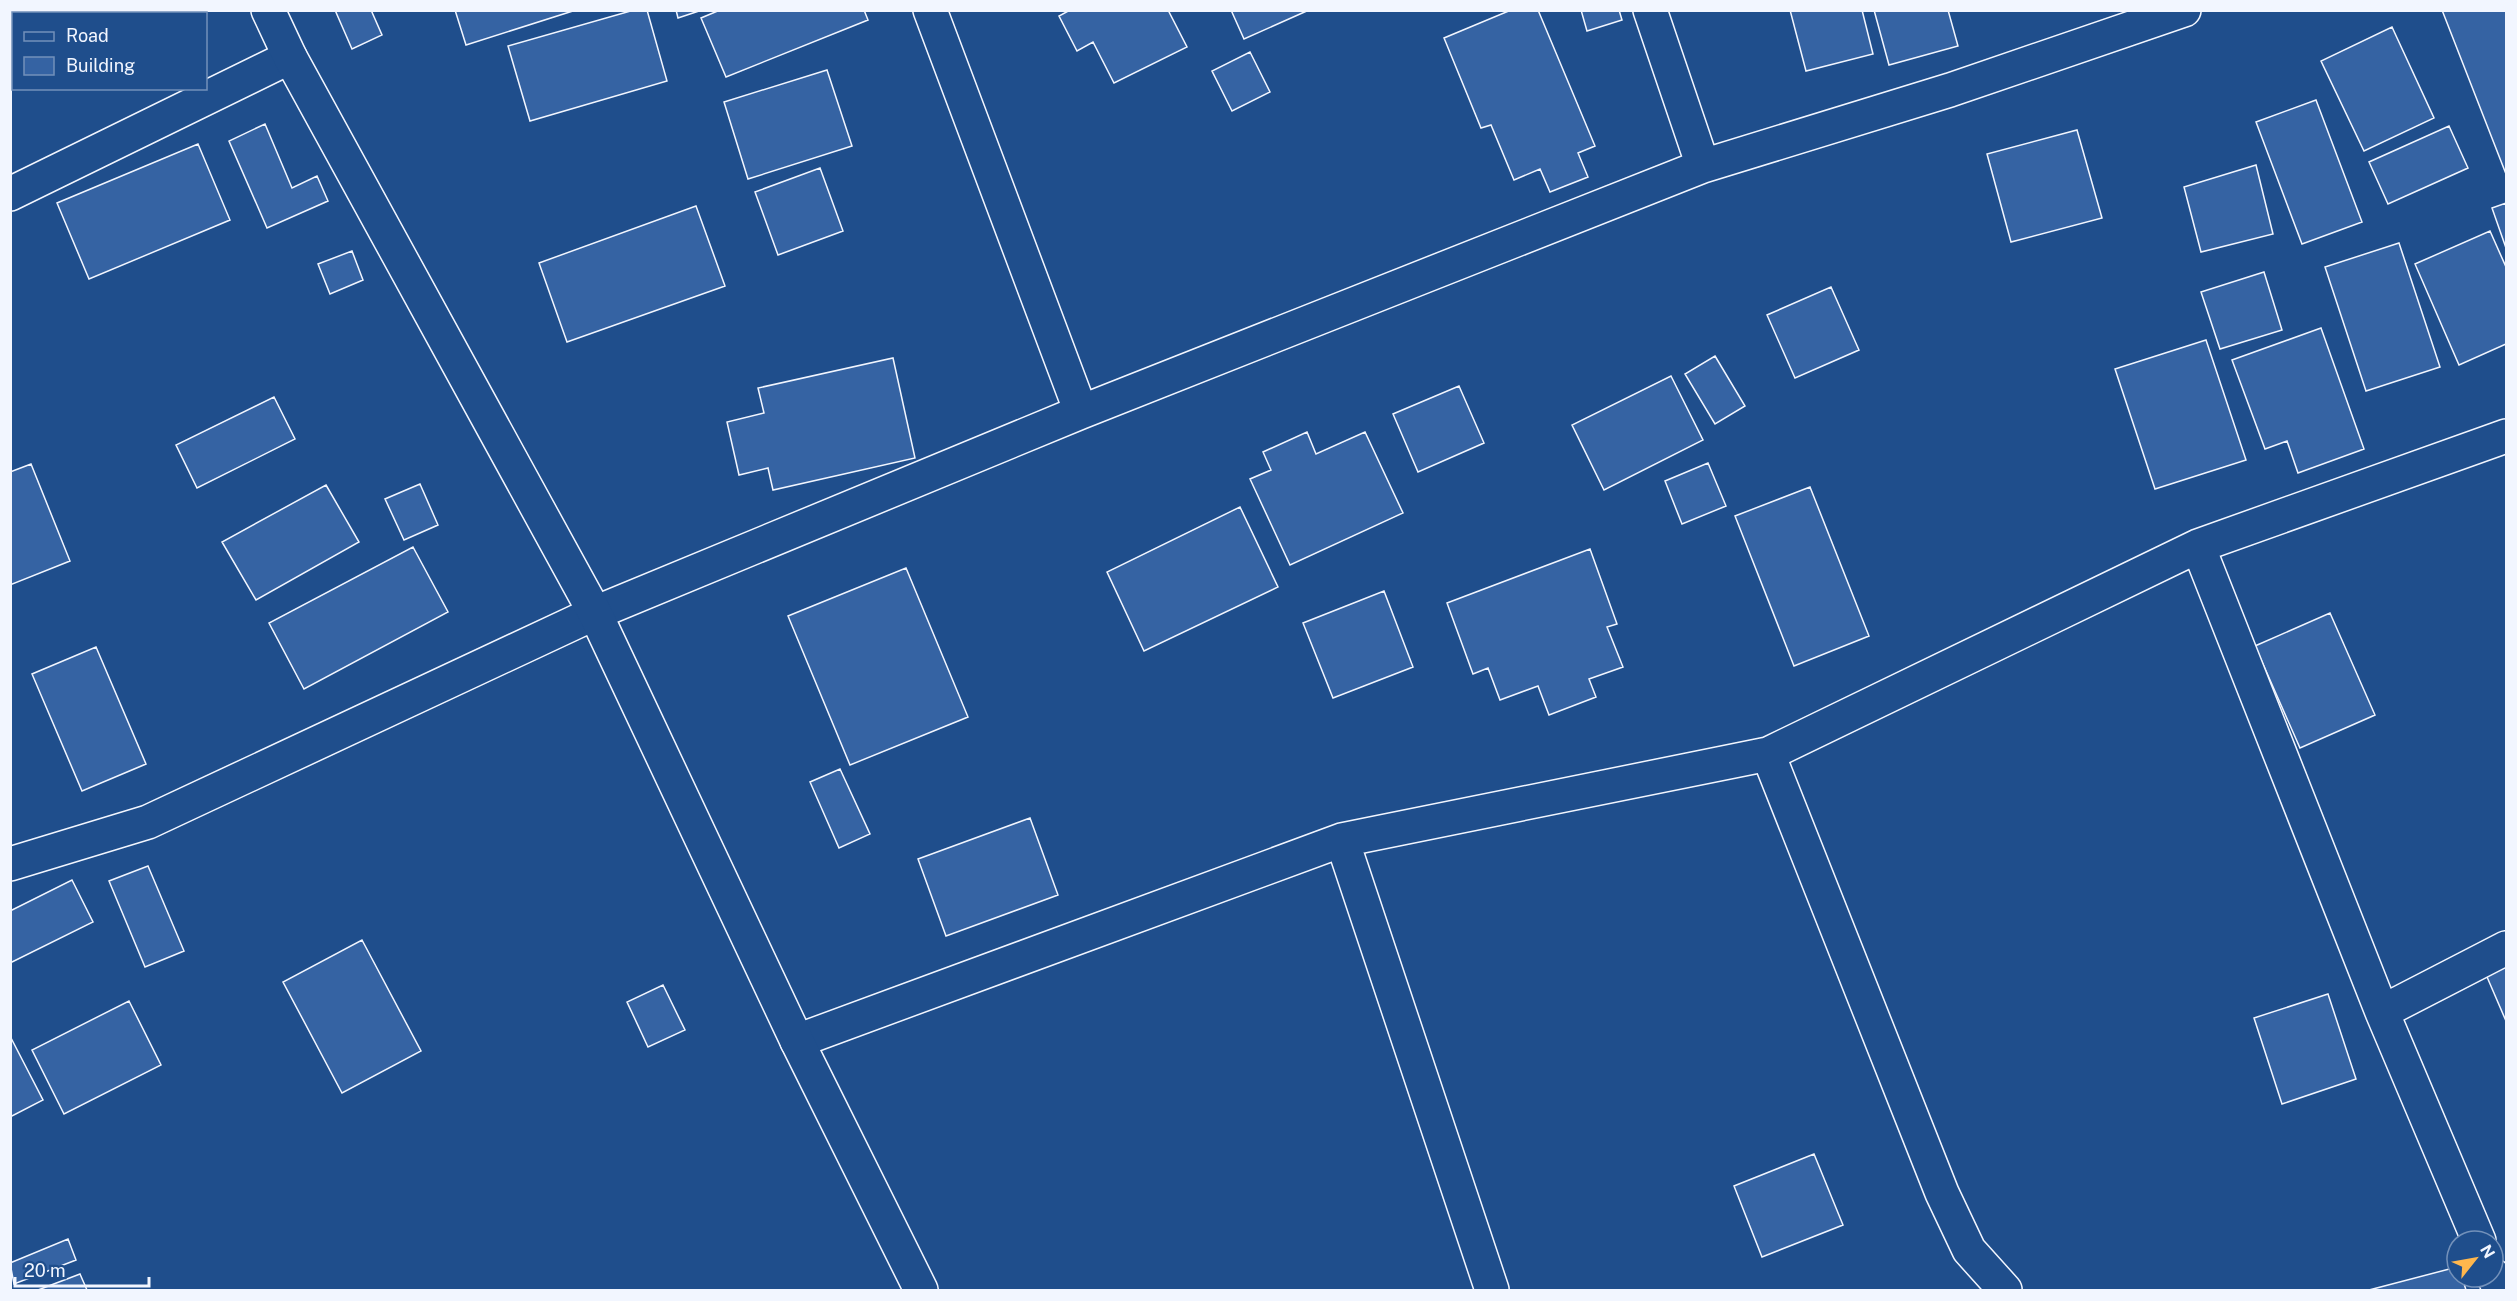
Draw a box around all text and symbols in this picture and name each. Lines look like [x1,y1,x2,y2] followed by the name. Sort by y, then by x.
[12,12,207,90] legend
[66,25,109,46] text: Road
[66,55,135,76] text: Building
[2445,1229,2505,1289] north arrow
[2476,1241,2499,1262] text: N
[15,1250,148,1288] scale bar
[24,1260,66,1281] text: 20 m

